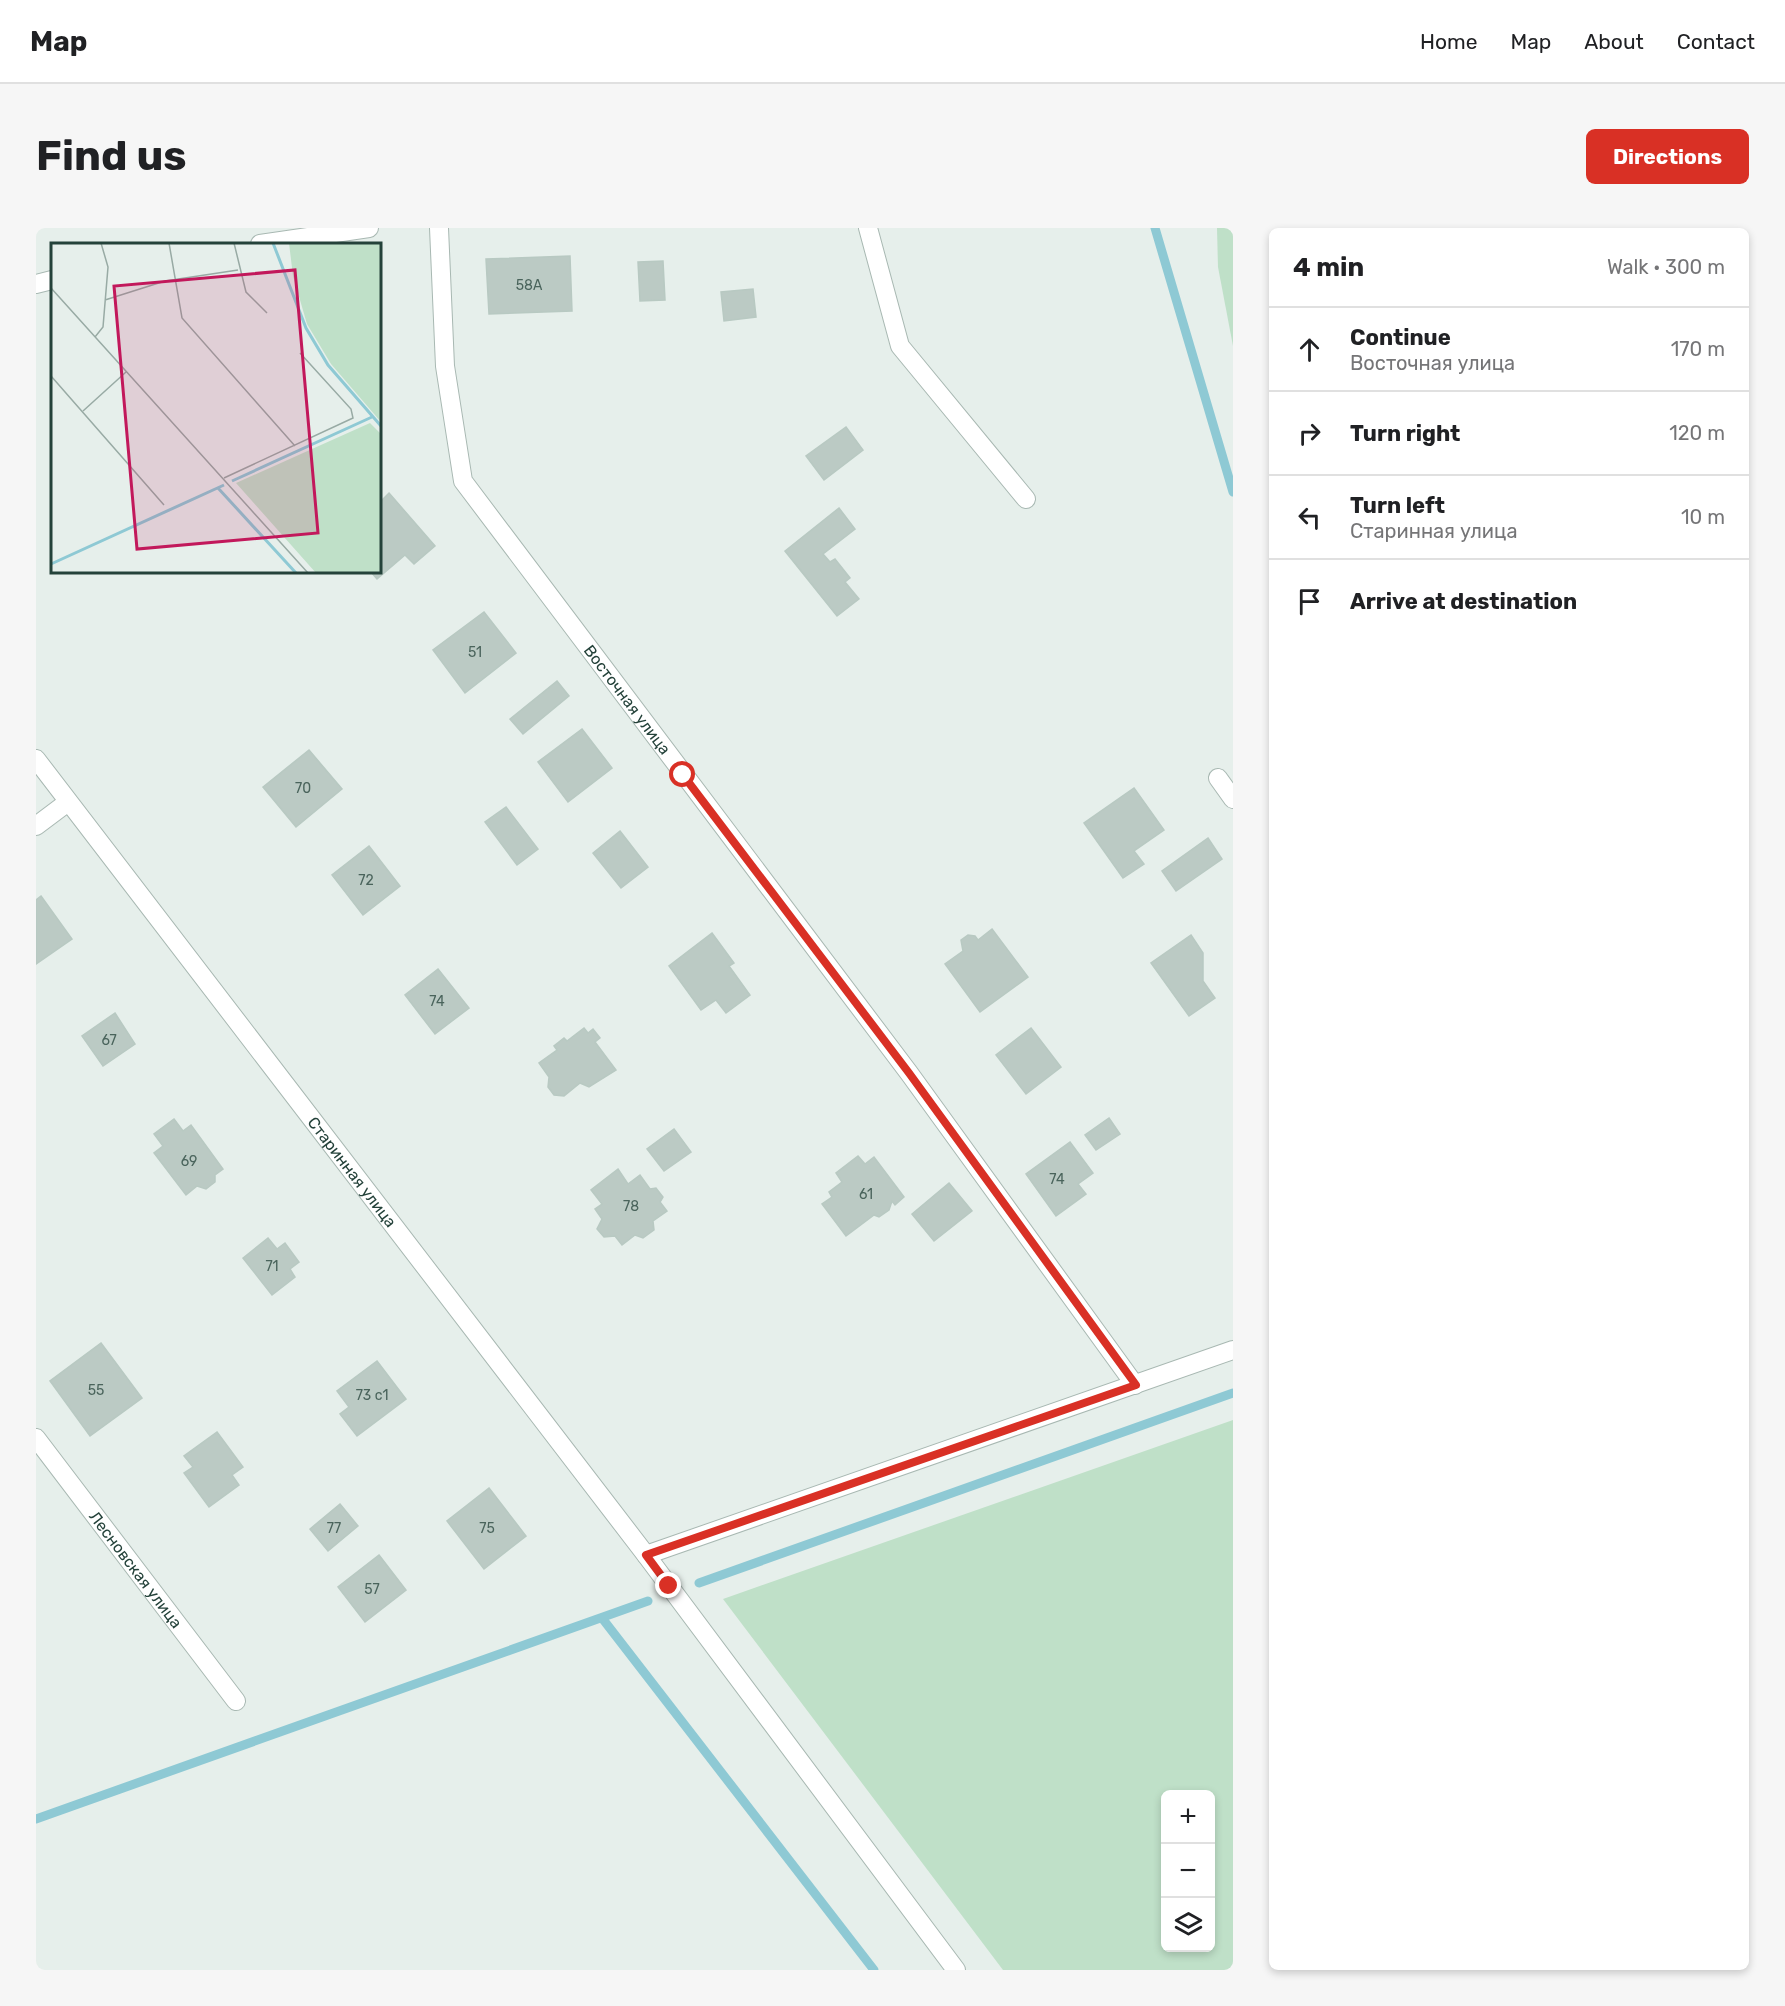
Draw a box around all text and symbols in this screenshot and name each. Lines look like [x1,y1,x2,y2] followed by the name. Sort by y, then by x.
[30,25,87,58] text: Map
[1420,29,1477,54] text: Home
[1510,29,1551,54] text: Map
[1584,29,1644,54] text: About
[1677,29,1755,54] text: Contact
[1586,129,1749,184] button: Directions
[36,131,187,181] text: Find us
[51,243,381,573] inset map
[1293,252,1364,283] text: 4 min
[1607,255,1725,279] text: Walk · 300 m
[516,277,543,294] house number: 58А
[1350,324,1451,351] text: Continue
[1293,333,1326,366] icon: ahead
[1671,337,1725,361] text: 170 m
[1350,351,1515,375] text: Восточная улица
[1293,417,1326,450] icon: right
[1350,420,1460,447] text: Turn right
[1669,421,1725,445] text: 120 m
[1350,492,1445,519] text: Turn left
[1293,501,1326,534] icon: left
[1681,505,1725,529] text: 10 m
[1350,519,1517,543] text: Старинная улица
[1293,585,1326,618] icon: arrive
[1350,588,1577,615] text: Arrive at destination
[580,641,675,758] street label: Восточная улица
[468,644,482,661] house number: 51
[669,761,695,787] route start
[295,780,311,797] house number: 70
[358,872,374,889] house number: 72
[429,993,445,1010] house number: 74
[101,1032,117,1049] house number: 67
[304,1113,401,1231] street label: Старинная улица
[181,1153,197,1170] house number: 69
[1049,1171,1065,1188] house number: 74
[859,1186,873,1203] house number: 61
[623,1198,639,1215] house number: 78
[265,1258,279,1275] house number: 71
[88,1382,104,1399] house number: 55
[356,1387,388,1404] house number: 73 с1
[85,1507,186,1632] street label: Лесновская улица
[327,1520,341,1537] house number: 77
[479,1520,495,1537] house number: 75
[655,1572,681,1598] route end
[364,1581,380,1598] house number: 57
[1161,1790,1215,1952] map controls
[1161,1790,1215,1844] button: +
[1161,1844,1215,1898] button: −
[1161,1898,1215,1952] button: layers

